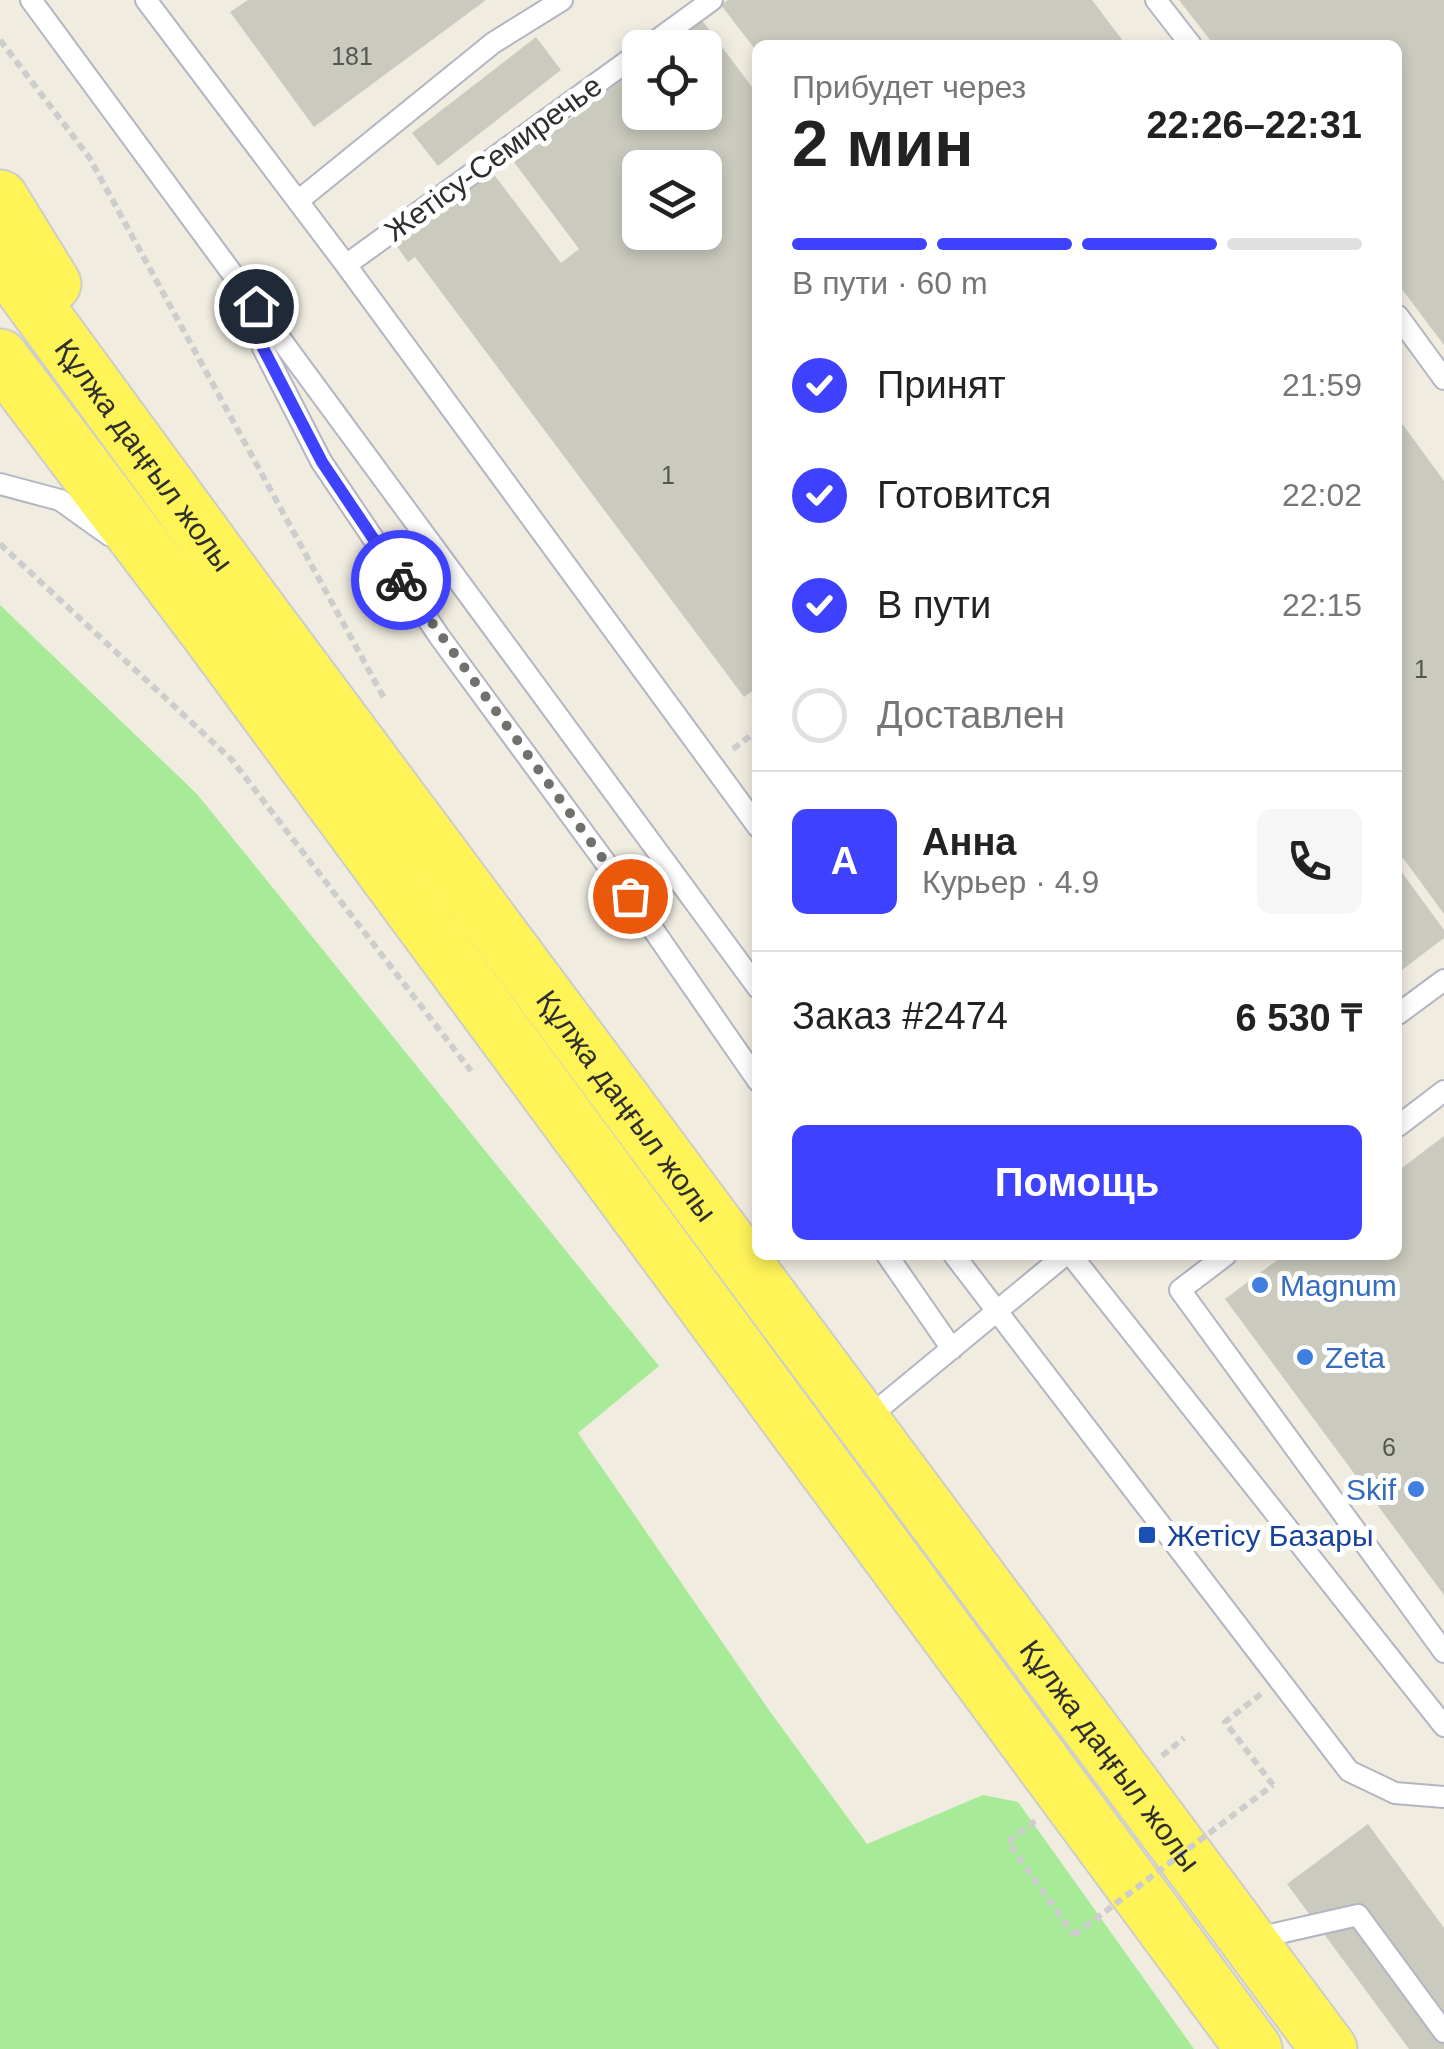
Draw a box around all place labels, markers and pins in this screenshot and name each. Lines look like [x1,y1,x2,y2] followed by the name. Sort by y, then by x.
[214,264,299,349] pin
[588,854,673,939] pin
[1280,1269,1397,1302] place label: Magnum
[1249,1274,1271,1296] marker: Magnum
[1325,1341,1385,1374] place label: Zeta
[1294,1346,1316,1368] marker: Zeta
[1346,1473,1397,1506] place label: Skif
[1405,1478,1427,1500] marker: Skif
[1167,1519,1373,1552] place label: Жетісу Базары
[1136,1524,1158,1546] marker: Жетісу Базары

